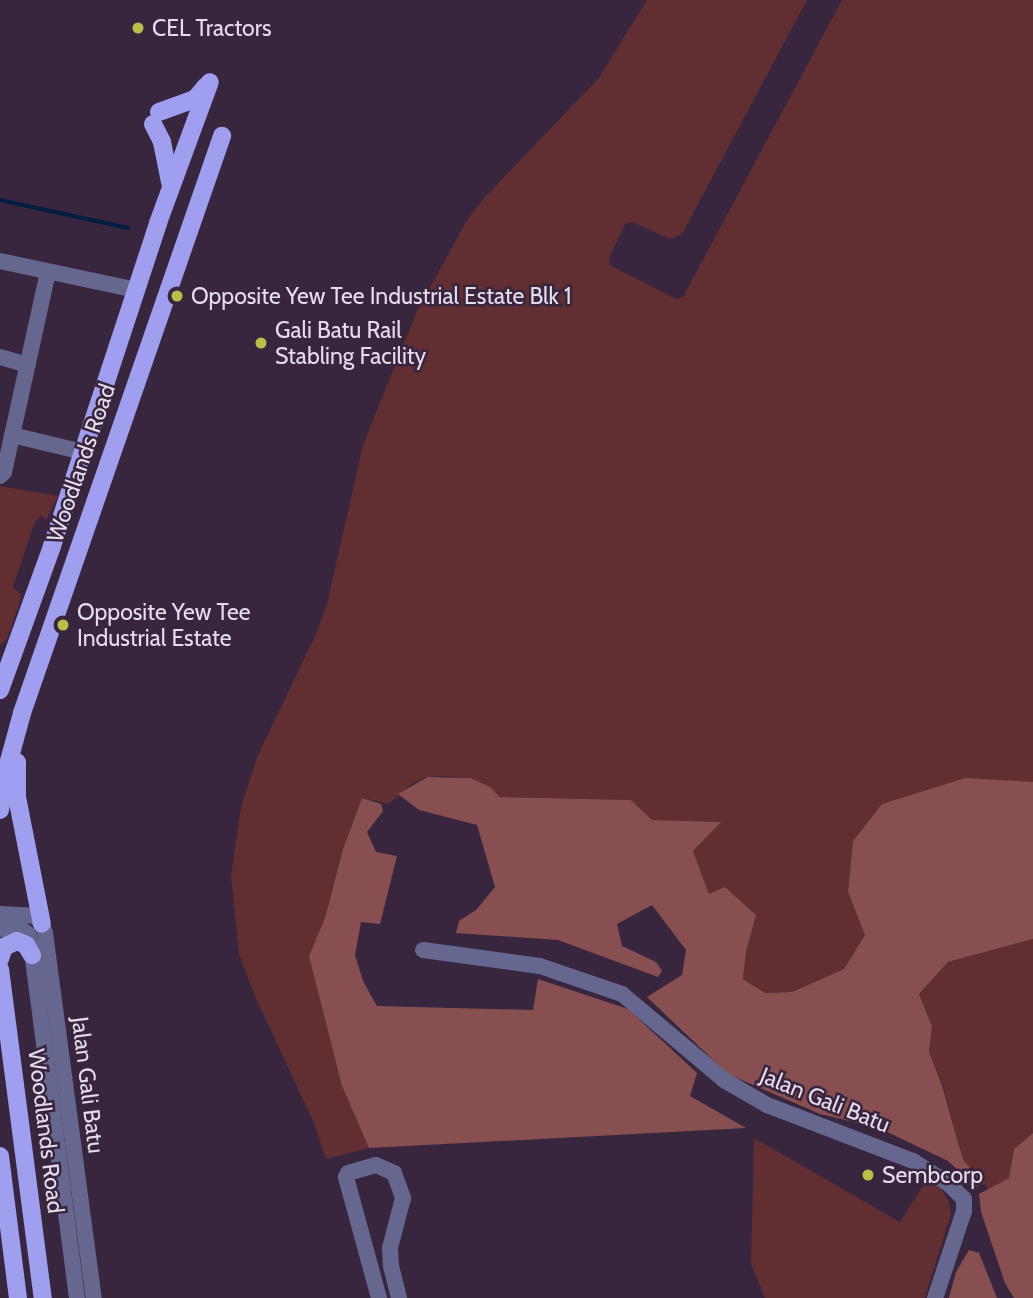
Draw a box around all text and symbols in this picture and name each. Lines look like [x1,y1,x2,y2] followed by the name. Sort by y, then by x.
[152,14,272,42] place label: CEL Tractors
[130,20,146,36] marker: CEL Tractors
[191,282,571,310] place label: Opposite Yew Tee Industrial Estate Blk 1
[169,288,185,304] marker: Opposite Yew Tee Industrial Estate Blk 1
[275,316,426,370] place label: Gali Batu Rail Stabling Facility
[253,335,269,351] marker: Gali Batu Rail Stabling Facility
[41,380,121,546] street label: Woodlands Road
[77,598,251,652] place label: Opposite Yew Tee Industrial Estate
[55,617,71,633] marker: Opposite Yew Tee Industrial Estate
[66,1015,110,1155] street label: Jalan Gali Batu
[22,1047,70,1215] street label: Woodlands Road
[756,1061,894,1139] street label: Jalan Gali Batu
[882,1161,983,1189] place label: Sembcorp
[860,1167,876,1183] marker: Sembcorp

